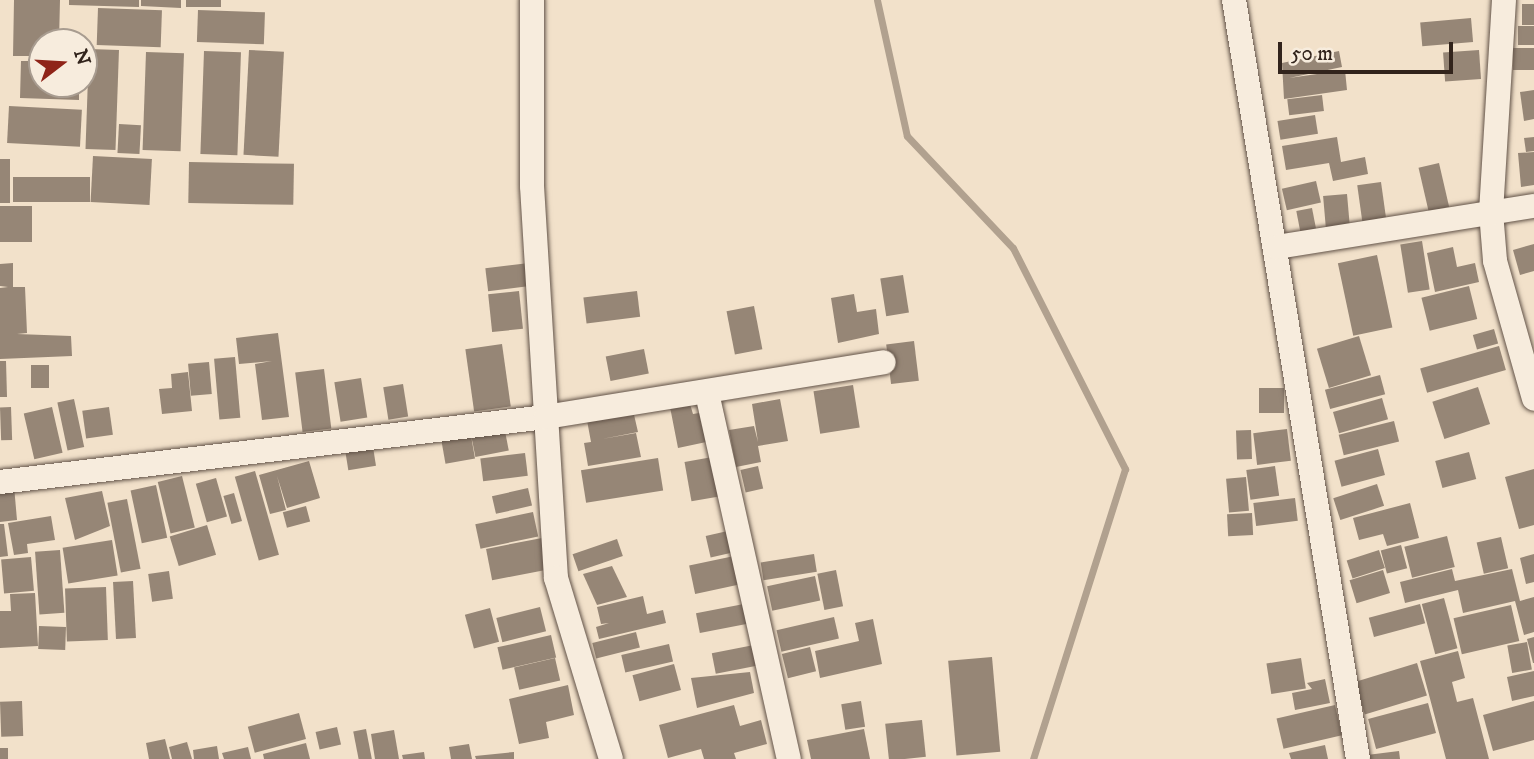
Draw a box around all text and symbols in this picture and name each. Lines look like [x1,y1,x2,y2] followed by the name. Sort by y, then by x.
[28,28,98,98] north arrow
[1282,28,1457,72] scale bar
[1291,41,1333,67] text: 50 m
[68,46,95,68] text: N

